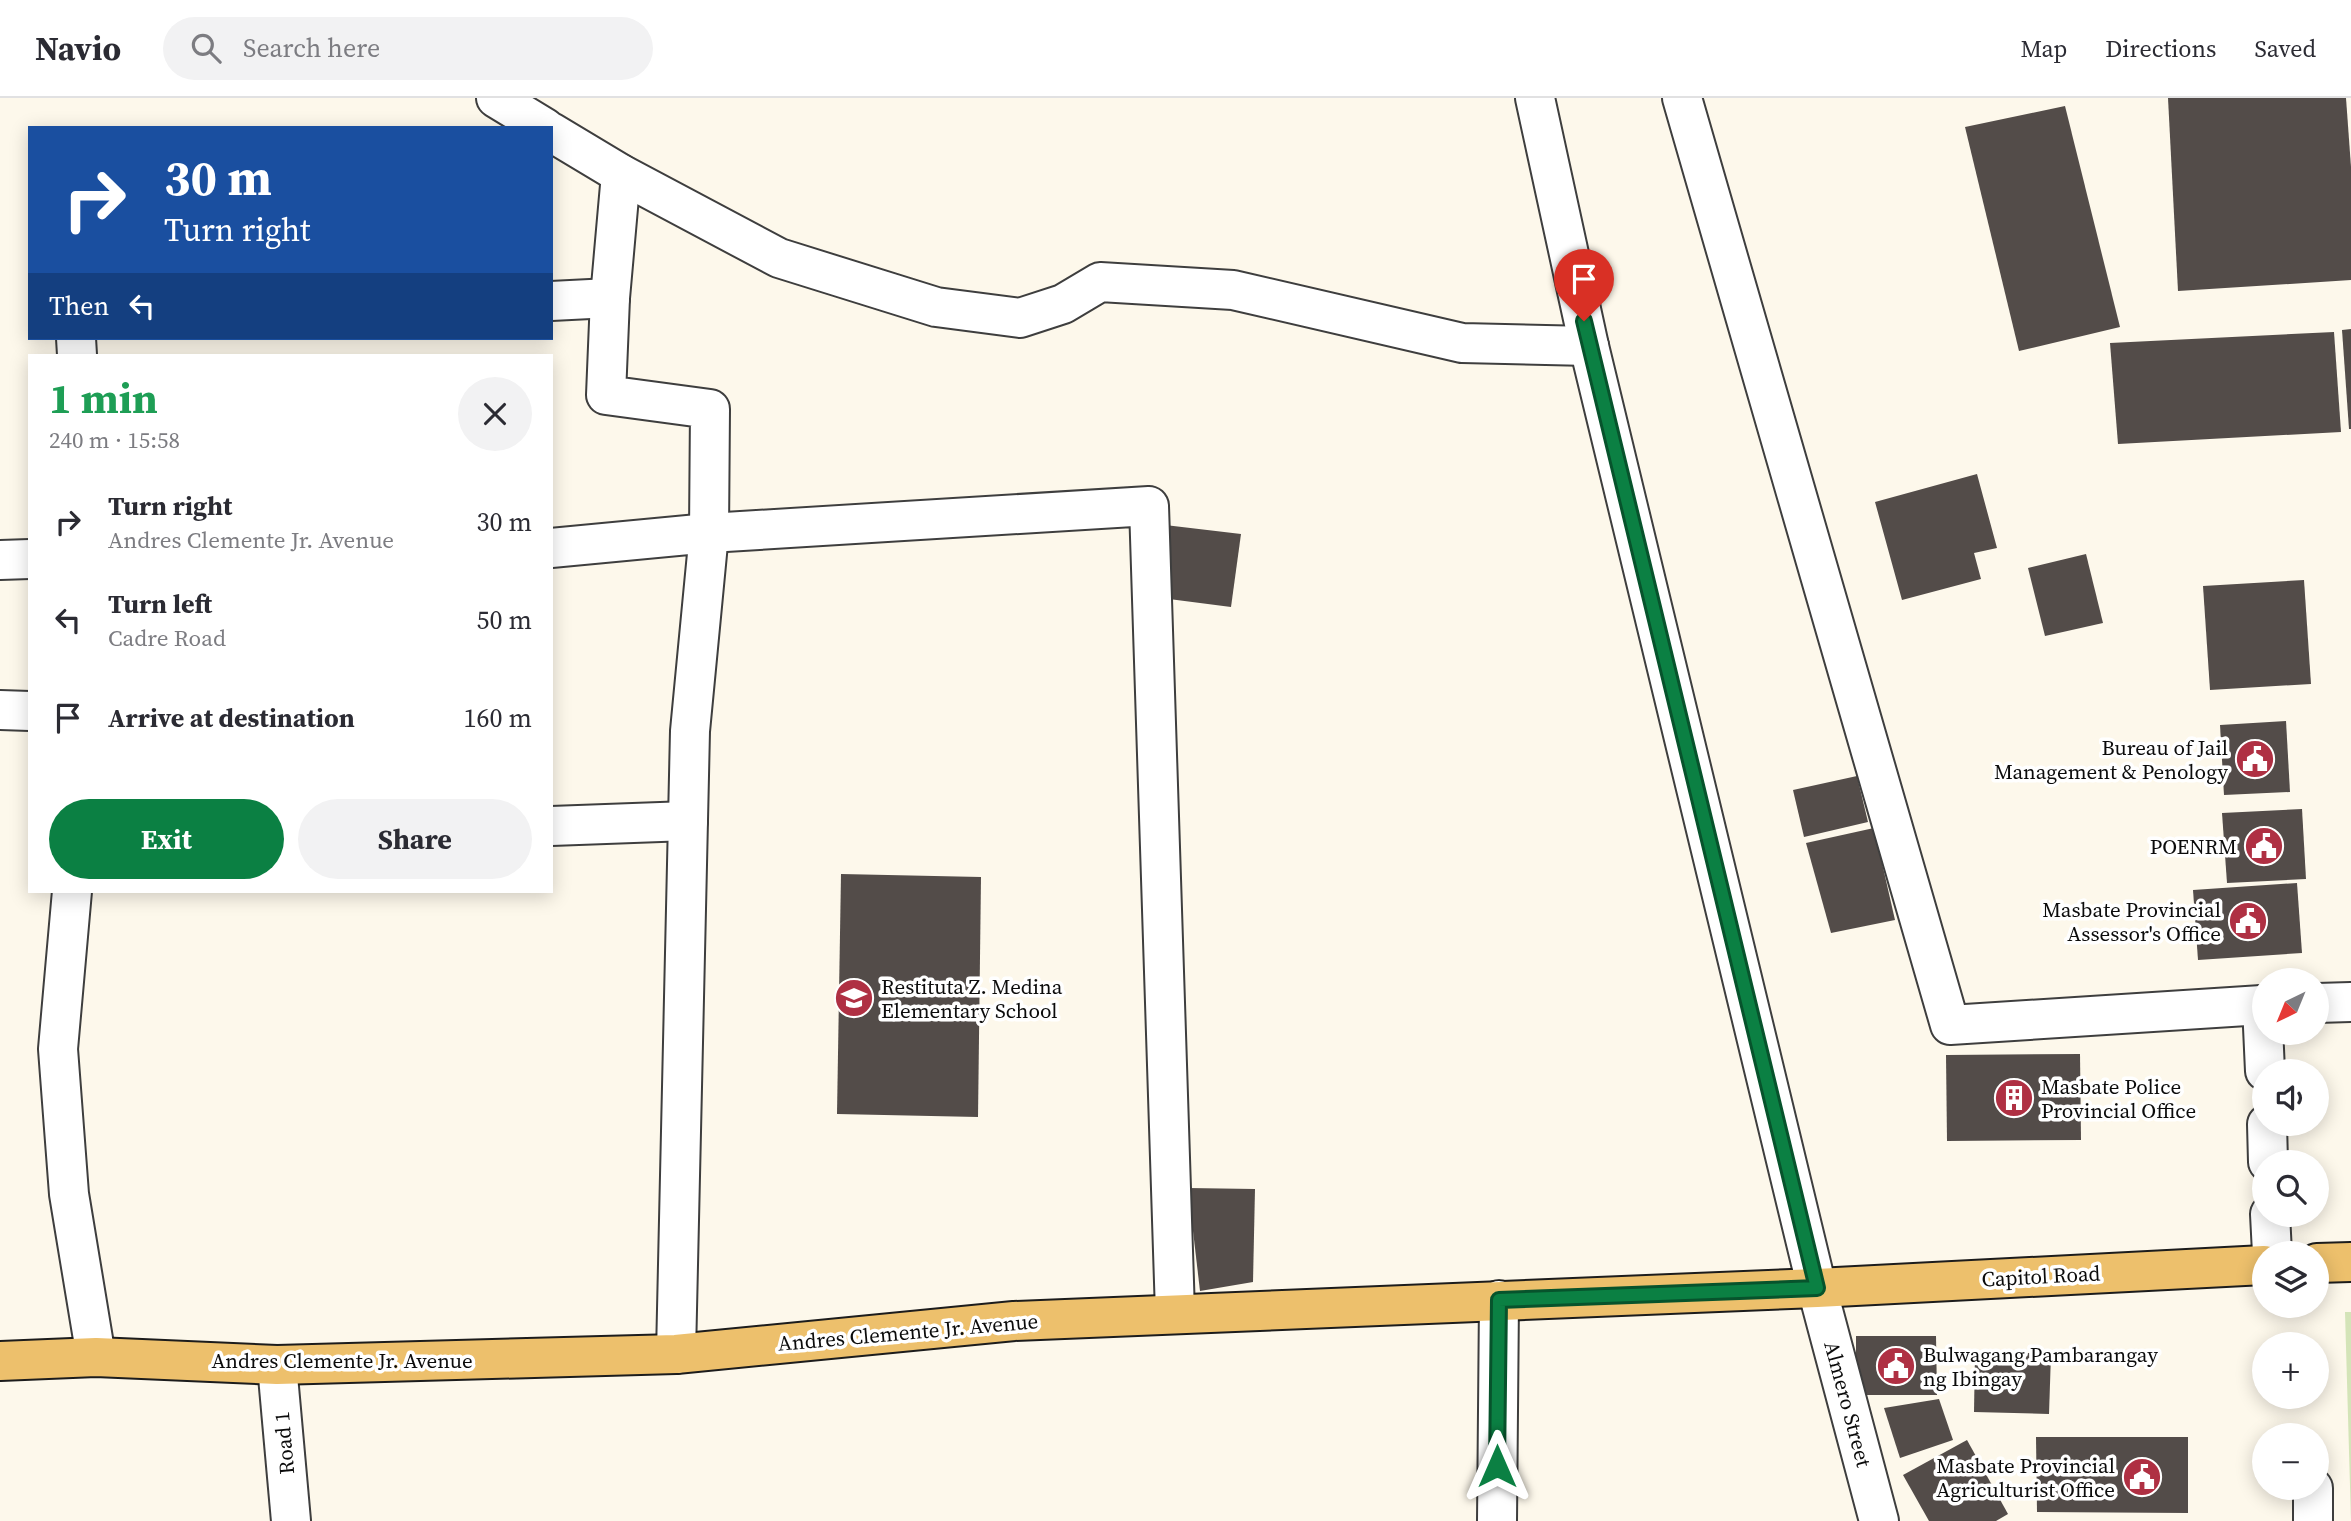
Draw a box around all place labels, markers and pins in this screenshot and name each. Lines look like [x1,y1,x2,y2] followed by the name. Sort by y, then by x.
[1554,249,1614,321] pin
[1994,733,2228,786] place label: Bureau of Jail Management & Penology
[2234,738,2276,780] public building icon: Bureau of Jail Management & Penology
[2243,825,2285,867] public building icon: POENRM
[2150,832,2237,861] place label: POENRM
[2042,895,2221,948] place label: Masbate Provincial Assessor's Office
[2227,900,2269,942] public building icon: Masbate Provincial Assessor's Office
[881,972,1063,1025] place label: Restituta Z. Medina Elementary School
[833,977,875,1019] school or university icon: Restituta Z. Medina Elementary School
[2041,1072,2196,1125] place label: Masbate Police Provincial Office
[1993,1077,2035,1119] building icon: Masbate Police Provincial Office
[1923,1340,2158,1393] place label: Bulwagang Pambarangay ng Ibingay
[1875,1345,1917,1387] public building icon: Bulwagang Pambarangay ng Ibingay
[1936,1451,2115,1504] place label: Masbate Provincial Agriculturist Office
[2121,1456,2163,1498] public building icon: Masbate Provincial Agriculturist Office

